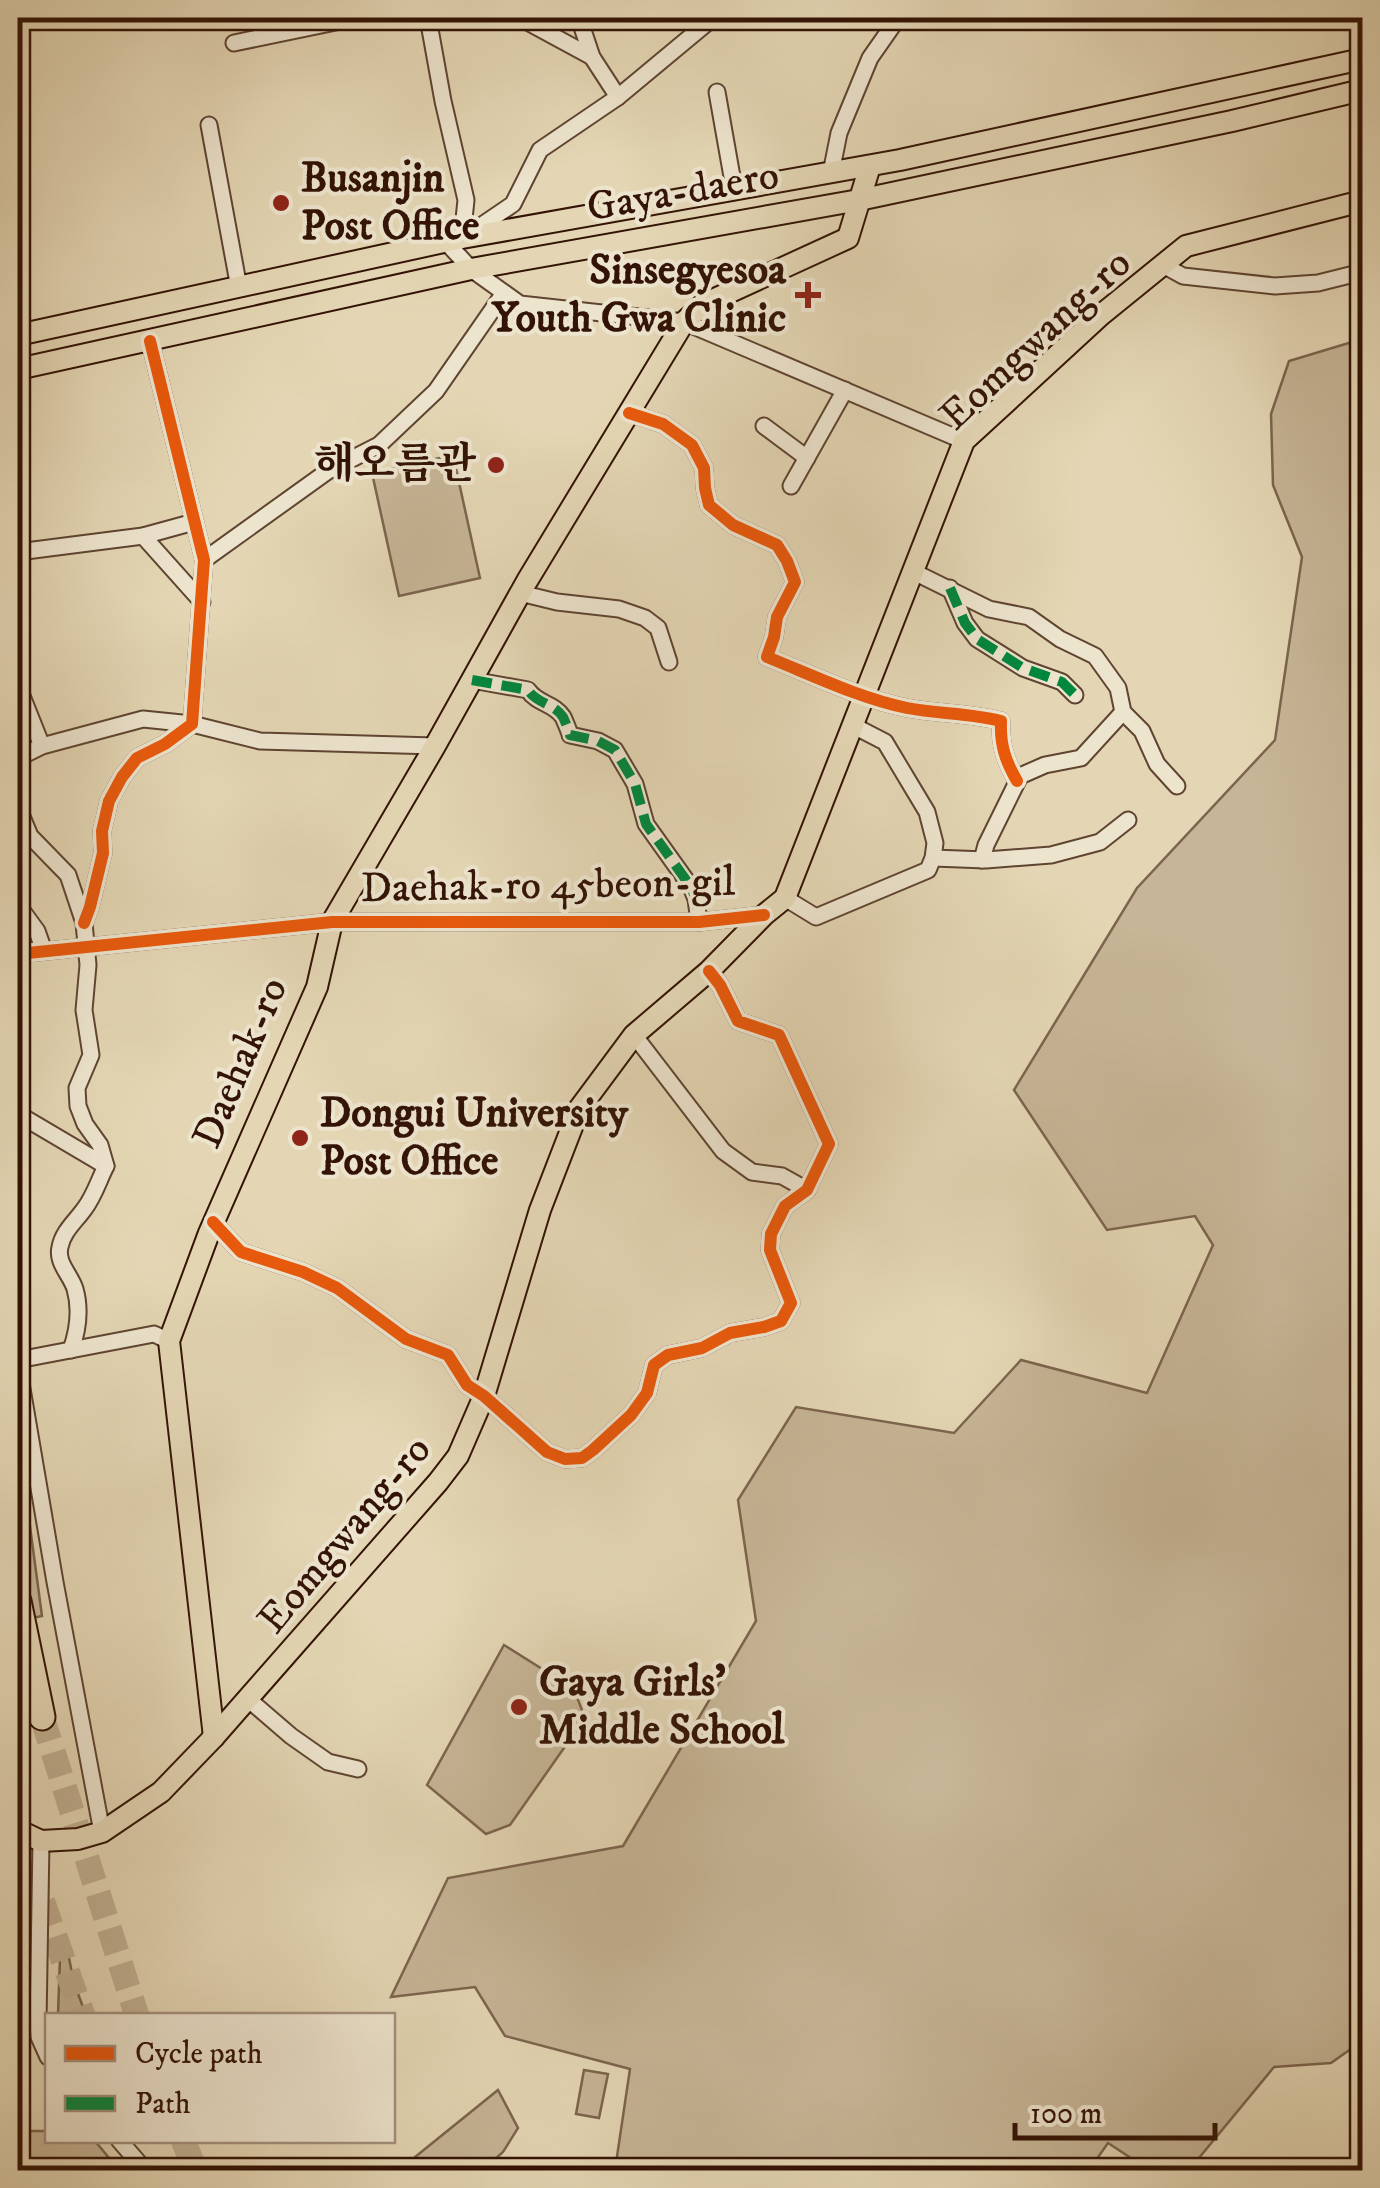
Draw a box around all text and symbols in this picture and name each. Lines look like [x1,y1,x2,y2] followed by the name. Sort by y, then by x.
[583,150,783,234] street label: Gaya-daero
[301,153,479,253] place label: Busanjin Post Office
[270,192,292,214] marker: Busanjin Post Office
[929,238,1143,442] street label: Eomgwang-ro
[491,245,787,345] place label: Sinsegyesoa Youth Gwa Clinic
[795,282,821,308] marker: Sinsegyesoa Youth Gwa Clinic
[314,439,476,491] place label: 해오름관
[485,454,507,476] marker: 해오름관
[360,857,736,915] street label: Daehak-ro 45beon-gil
[182,970,300,1156] street label: Daehak-ro
[320,1088,629,1188] place label: Dongui University Post Office
[289,1127,311,1149] marker: Dongui University Post Office
[247,1425,443,1645] street label: Eomgwang-ro
[539,1657,786,1757] place label: Gaya Girls' Middle School
[508,1696,530,1718] marker: Gaya Girls' Middle School
[45,2013,395,2143] legend
[135,2036,263,2073] text: Cycle path
[1015,2078,1215,2140] scale bar
[135,2086,191,2123] text: Path
[1030,2096,1102,2133] text: 100 m

